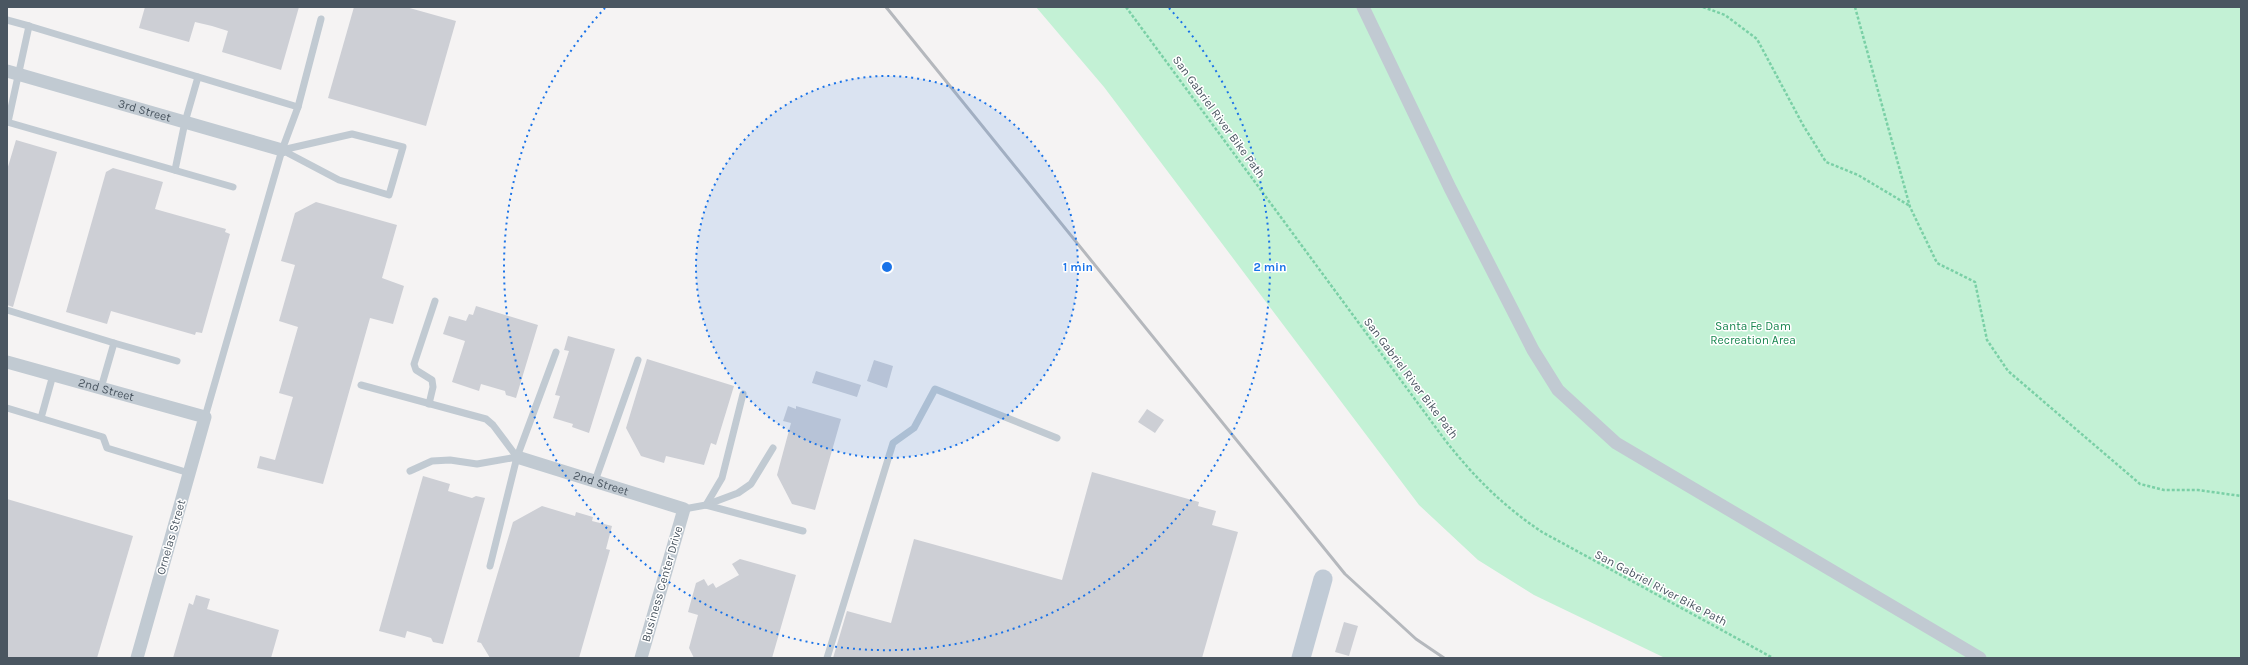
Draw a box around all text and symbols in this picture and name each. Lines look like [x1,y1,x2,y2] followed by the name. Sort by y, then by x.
[1170,53,1268,181] street label: San Gabriel River Bike Path
[116,96,173,125] street label: 3rd Street
[880,260,894,274] centre of rings
[1063,260,1093,274] text: 1 min
[1253,260,1287,274] text: 2 min
[1361,315,1461,441] street label: San Gabriel River Bike Path
[1710,319,1796,347] park label: Santa Fe Dam Recreation Area
[77,375,136,404] street label: 2nd Street
[572,468,631,498] street label: 2nd Street
[154,497,189,576] street label: Ornelas Street
[639,524,685,644] street label: Business Center Drive
[1592,547,1730,629] street label: San Gabriel River Bike Path

